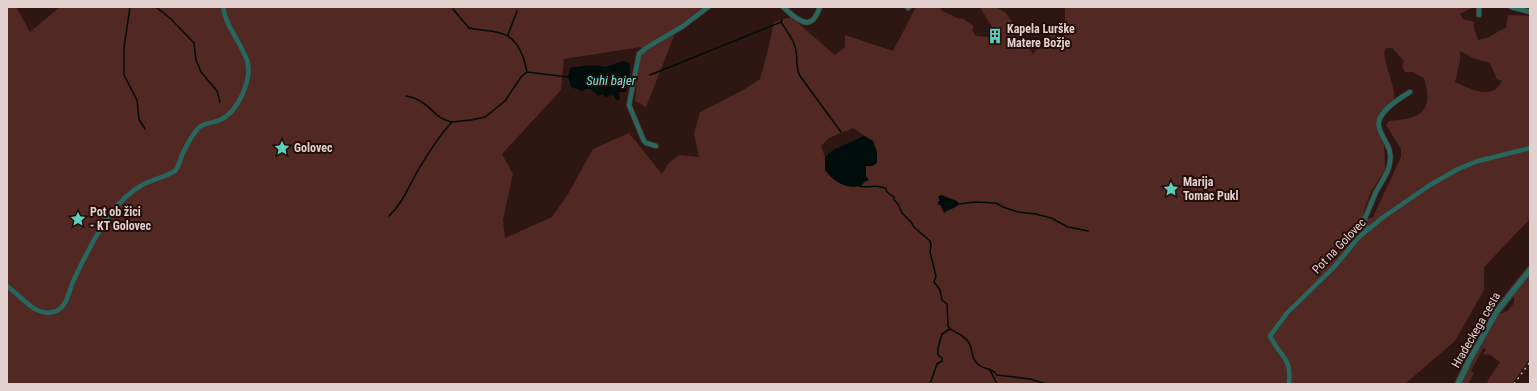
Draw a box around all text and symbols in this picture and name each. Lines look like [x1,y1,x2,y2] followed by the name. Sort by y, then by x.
[1007,22,1075,50] place label: Kapela Lurške Matere Božje
[986,27,1004,45] building icon: Kapela Lurške Matere Božje
[586,73,637,88] water label: Suhi bajer
[273,139,291,157] place icon: Golovec
[294,141,333,155] place label: Golovec
[1183,175,1239,203] place label: Marija Tomac Pukl
[1162,180,1180,198] place icon: Marija Tomac Pukl
[90,205,152,233] place label: Pot ob žici - KT Golovec
[69,210,87,228] place icon: Pot ob žici - KT Golovec
[1309,215,1369,276] street label: Pot na Golovec
[1449,289,1503,370] street label: Hradeckega cesta

